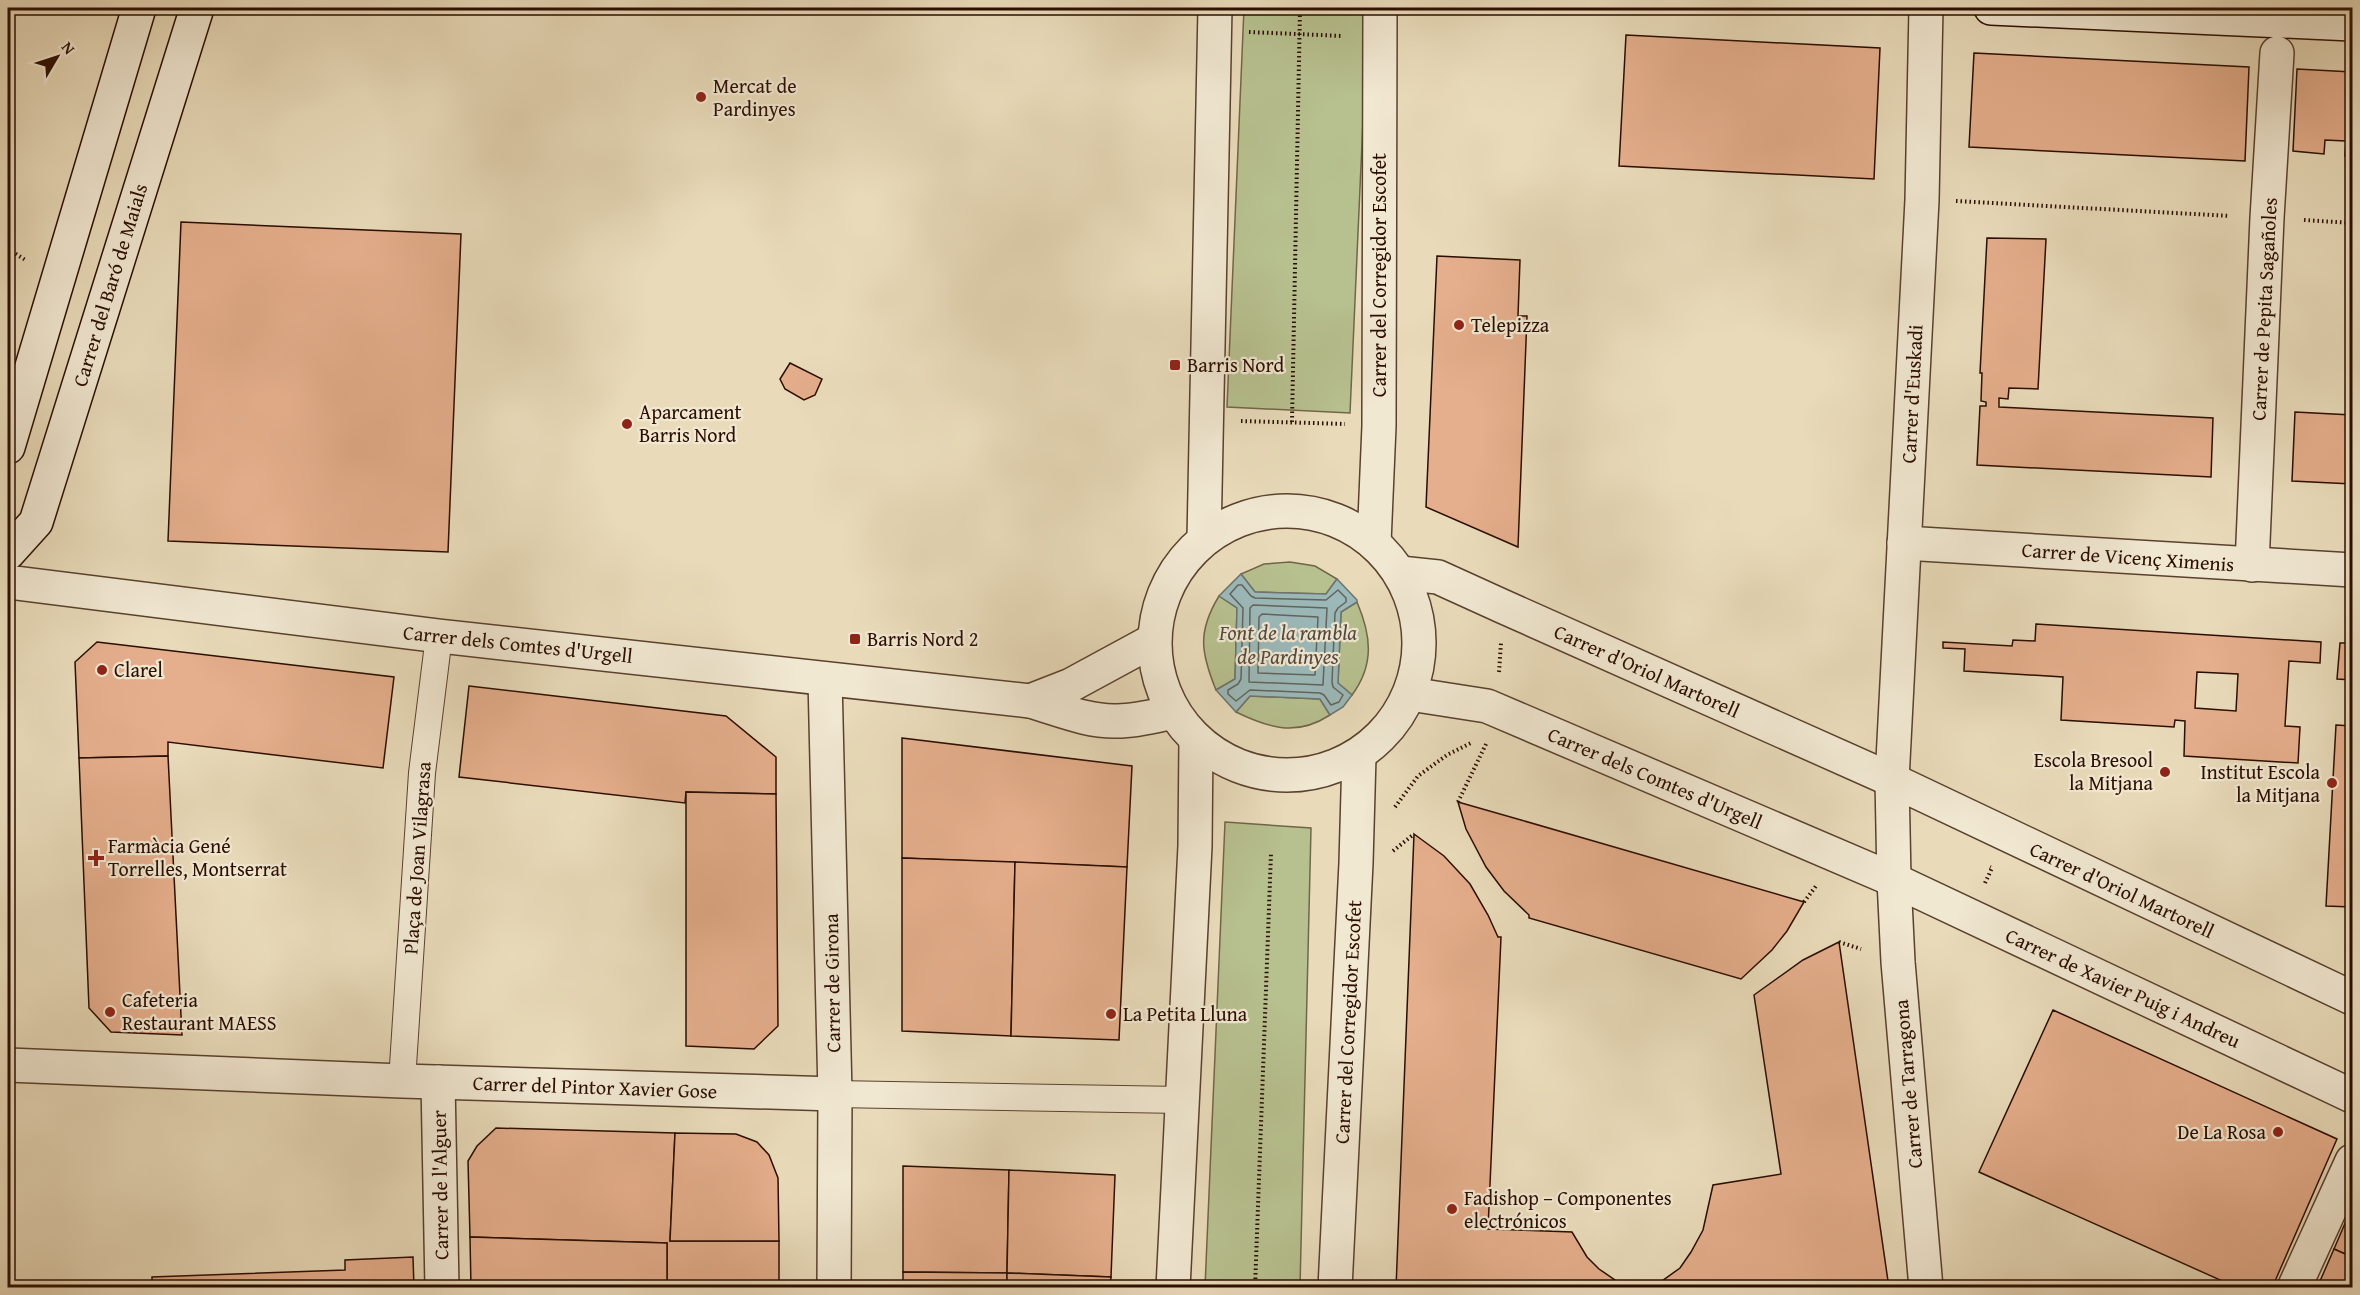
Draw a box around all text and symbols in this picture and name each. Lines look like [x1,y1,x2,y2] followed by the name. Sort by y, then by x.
[27,27,87,87] north arrow
[56,36,82,60] text: N
[713,71,797,123] place label: Mercat de Pardinyes
[694,90,708,104] marker: Mercat de Pardinyes
[1364,153,1393,397] street label: Carrer del Corregidor Escofet
[65,180,154,390] street label: Carrer del Baró de Maials
[2243,197,2284,421] street label: Carrer de Pepita Sagañoles
[1471,310,1550,339] place label: Telepizza
[1452,318,1466,332] marker: Telepizza
[1893,323,1930,464] street label: Carrer d'Euskadi
[1187,350,1285,379] place label: Barris Nord
[1168,358,1182,372] marker: Barris Nord
[639,397,742,449] place label: Aparcament Barris Nord
[620,417,634,431] marker: Aparcament Barris Nord
[2021,535,2235,578] street label: Carrer de Vicenç Ximenis
[402,617,635,670] street label: Carrer dels Comtes d'Urgell
[1218,617,1357,672] water label: Font de la rambla de Pardinyes
[1550,617,1745,725] street label: Carrer d'Oriol Martorell
[867,624,978,653] place label: Barris Nord 2
[848,632,862,646] marker: Barris Nord 2
[114,655,163,684] place label: Clarel
[95,663,109,677] marker: Clarel
[1543,719,1767,836] street label: Carrer dels Comtes d'Urgell
[2034,745,2154,797] place label: Escola Bresool la Mitjana
[2200,757,2321,809] place label: Institut Escola la Mitjana
[395,760,438,955] street label: Plaça de Joan Vilagrasa
[2158,765,2172,779] marker: Escola Bresool la Mitjana
[2325,776,2339,790] marker: Institut Escola la Mitjana
[108,831,287,883] place label: Farmàcia Gené Torrelles, Montserrat
[2025,834,2220,945] street label: Carrer d'Oriol Martorell
[89,851,103,865] marker: Farmàcia Gené Torrelles, Montserrat
[1327,899,1368,1145] street label: Carrer del Corregidor Escofet
[816,913,847,1053] street label: Carrer de Girona
[2001,920,2245,1055] street label: Carrer de Xavier Puig i Andreu
[122,985,277,1037] place label: Cafeteria Restaurant MAESS
[1886,998,1929,1170] street label: Carrer de Tarragona
[1123,999,1248,1028] place label: La Petita Lluna
[103,1005,117,1019] marker: Cafeteria Restaurant MAESS
[1104,1007,1118,1021] marker: La Petita Lluna
[472,1068,718,1105] street label: Carrer del Pintor Xavier Gose
[424,1110,455,1260] street label: Carrer de l'Alguer
[2177,1117,2267,1146] place label: De La Rosa
[2271,1125,2285,1139] marker: De La Rosa
[1464,1183,1672,1235] place label: Fadishop – Componentes electrónicos
[1445,1202,1459,1216] marker: Fadishop – Componentes electrónicos

